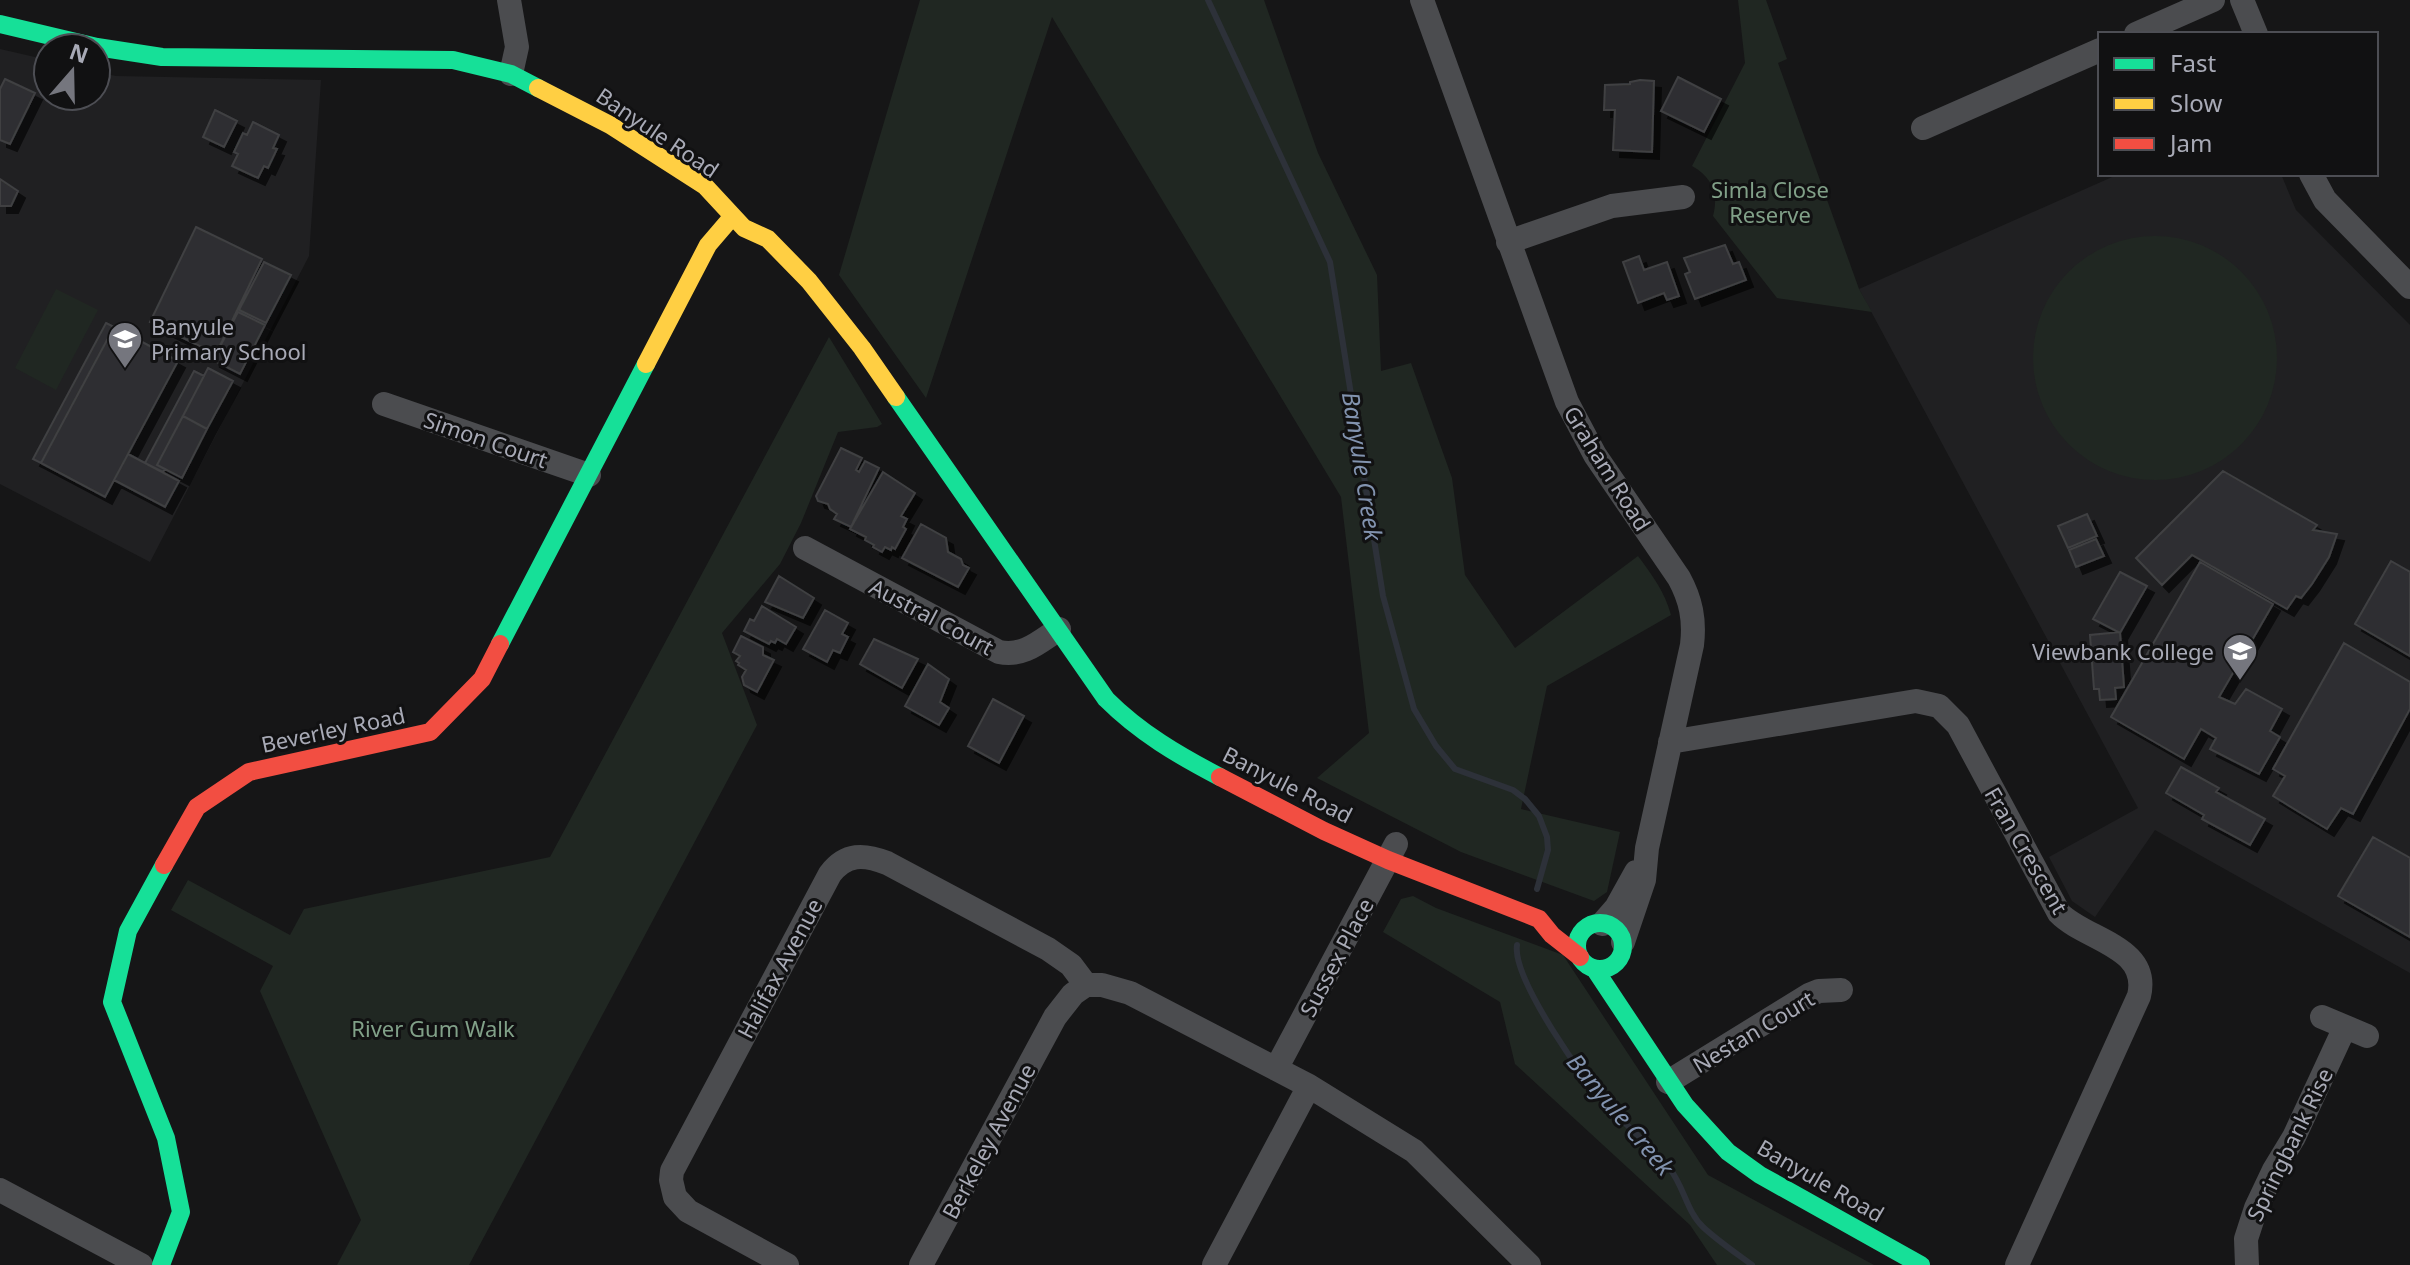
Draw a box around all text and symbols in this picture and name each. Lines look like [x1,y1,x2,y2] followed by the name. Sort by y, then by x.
[32,32,112,112] north arrow
[2098,32,2378,176] legend
[66,35,93,69] text: N
[2170,46,2216,79] text: Fast
[591,80,725,184] street label: Banyule Road
[2170,86,2222,119] text: Slow
[2168,126,2212,159] text: Jam
[1711,174,1829,229] park label: Simla Close Reserve
[151,311,307,366] place label: Banyule Primary School
[106,320,144,370] school or university icon: Banyule Primary School
[1335,389,1391,544] water label: Banyule Creek
[1558,400,1658,536] street label: Graham Road
[420,404,552,474] street label: Simon Court
[865,571,999,661] street label: Austral Court
[2221,632,2259,682] school or university icon: Viewbank College
[2032,636,2214,666] place label: Viewbank College
[258,699,408,759] street label: Beverley Road
[1218,738,1358,830] street label: Banyule Road
[1979,781,2075,919] street label: Fran Crescent
[1292,892,1380,1022] street label: Sussex Place
[729,893,829,1043] street label: Halifax Avenue
[1687,983,1820,1079] street label: Nestan Court
[351,1013,515,1043] park label: River Gum Walk
[1560,1046,1683,1183] water label: Banyule Creek
[934,1058,1042,1224] street label: Berkeley Avenue
[2239,1062,2339,1226] street label: Springbank Rise
[1752,1132,1890,1228] street label: Banyule Road

